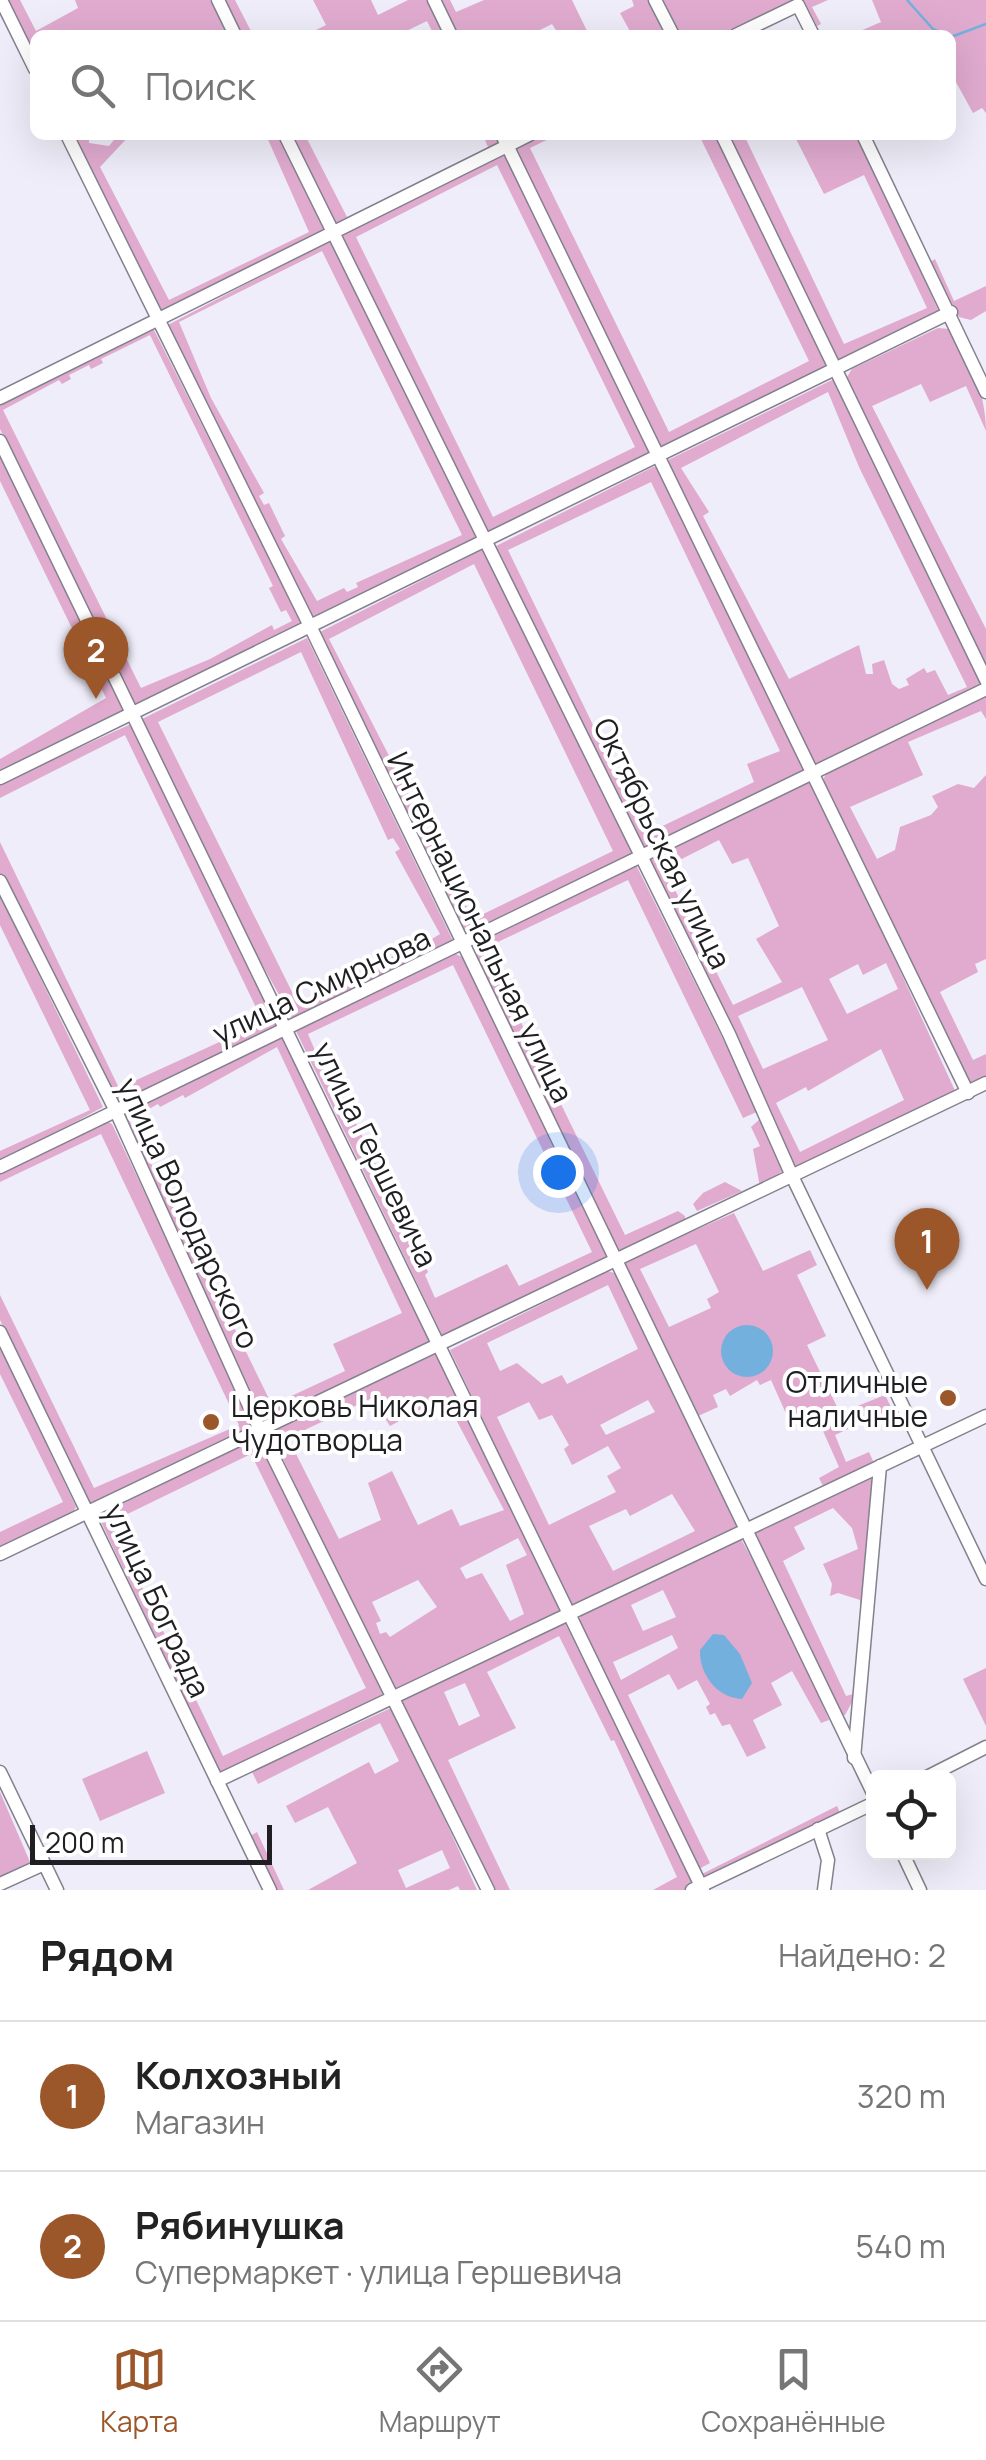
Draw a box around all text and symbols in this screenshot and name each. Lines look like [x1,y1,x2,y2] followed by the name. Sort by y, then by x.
[30,30,956,140] search box
[65,58,120,113] icon: search
[145,59,255,111] text: Поиск
[64,616,128,699] pin: 2
[584,711,742,975] street label: Октябрьская улица
[378,745,584,1109] street label: Интернациональная улица
[205,917,437,1053] street label: улица Смирнова
[304,1034,448,1274] street label: улица Гершевича
[108,1071,270,1355] street label: улица Володарского
[533,1147,584,1198] your location
[894,1208,960,1290] pin: 1
[785,1361,928,1436] place label: Отличные наличные
[231,1385,479,1460] place label: Церковь Николая Чудотворца
[937,1387,959,1409] marker: Отличные наличные
[200,1411,222,1433] marker: Церковь Николая Чудотворца
[95,1496,221,1704] street label: улица Бограда
[866,1770,956,1860] map controls
[866,1770,956,1860] button: locate
[30,1820,272,1864] scale bar
[45,1823,124,1861] text: 200 m
[40,1926,174,1984] text: Рядом
[778,1933,946,1977] text: Найдено: 2
[135,2048,342,2100] text: Колхозный
[65,2074,80,2118] text: 1
[857,2074,946,2118] text: 320 m
[135,2100,265,2144] text: Магазин
[135,2198,345,2250] text: Рябинушка
[63,2224,82,2268] text: 2
[856,2224,946,2268] text: 540 m
[135,2250,622,2294] text: Супермаркет · улица Гершевича
[100,2342,178,2440] tab: Карта
[379,2342,501,2440] tab: Маршрут
[701,2342,886,2440] tab: Сохранённые

